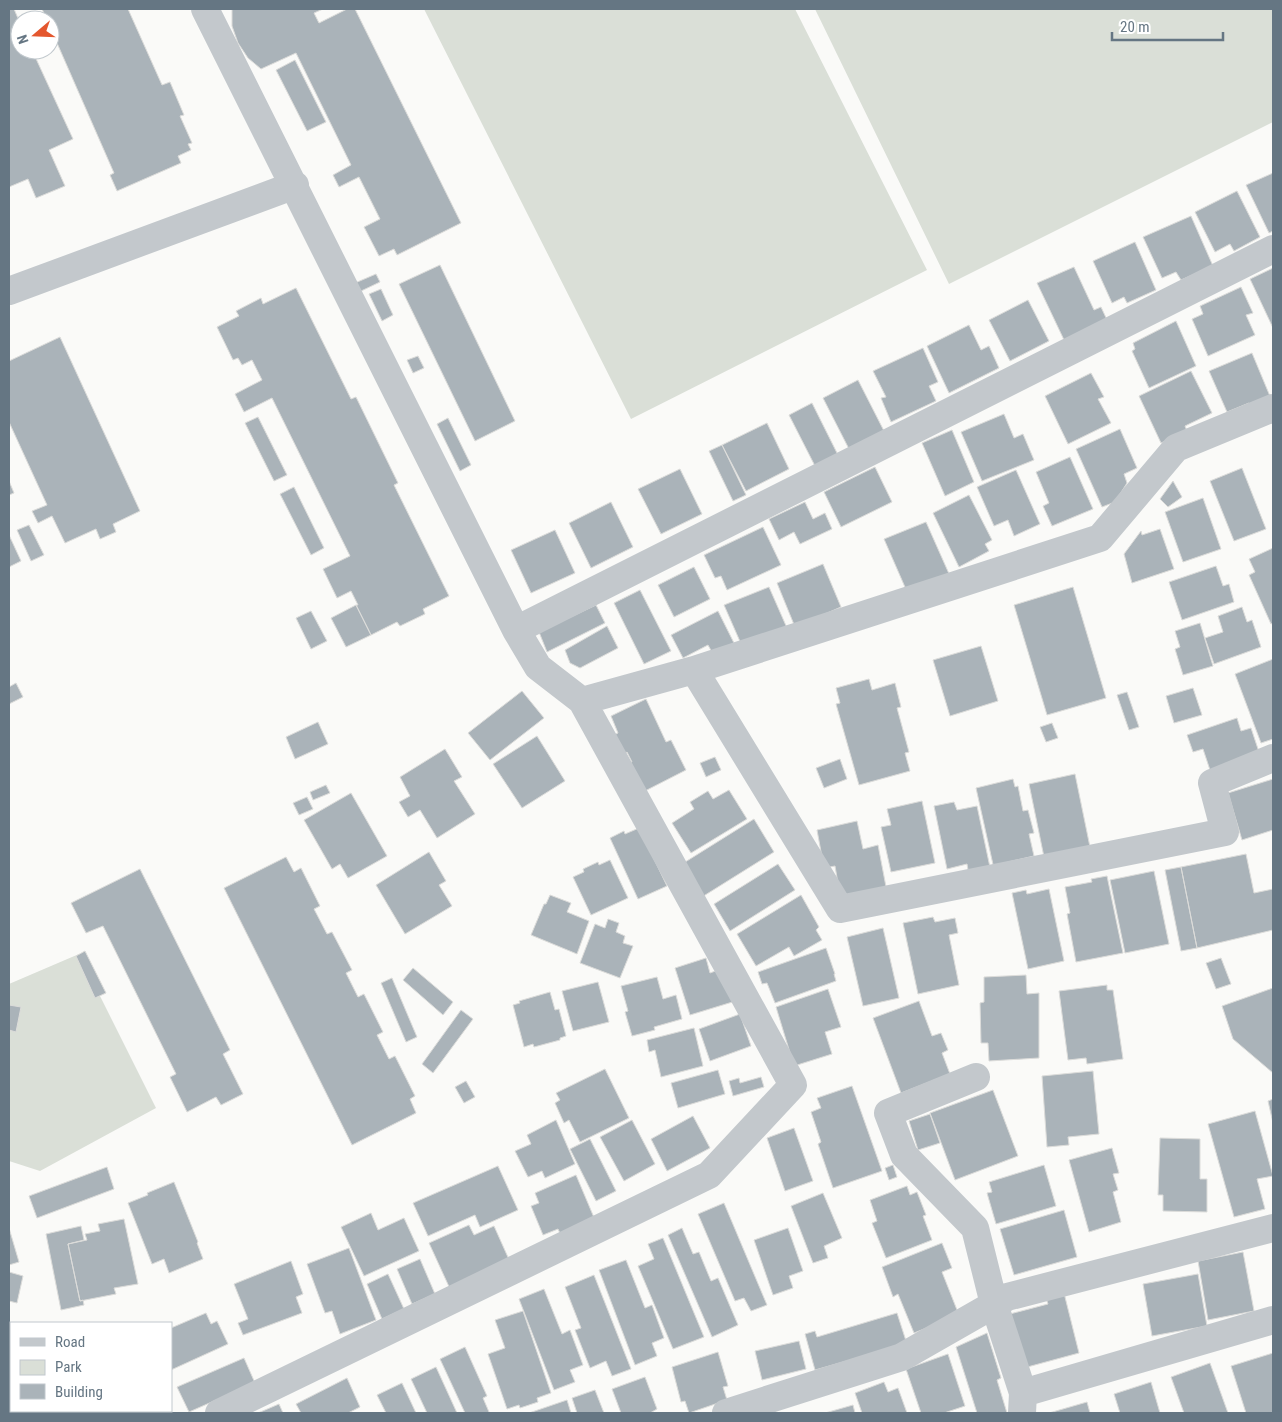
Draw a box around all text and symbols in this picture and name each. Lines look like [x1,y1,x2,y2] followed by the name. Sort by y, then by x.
[10,10,60,60] north arrow
[1112,10,1223,42] scale bar
[1120,18,1150,36] text: 20 m
[14,33,32,46] text: N
[10,1322,172,1412] legend
[55,1333,85,1351] text: Road
[55,1358,82,1376] text: Park
[55,1383,103,1401] text: Building

